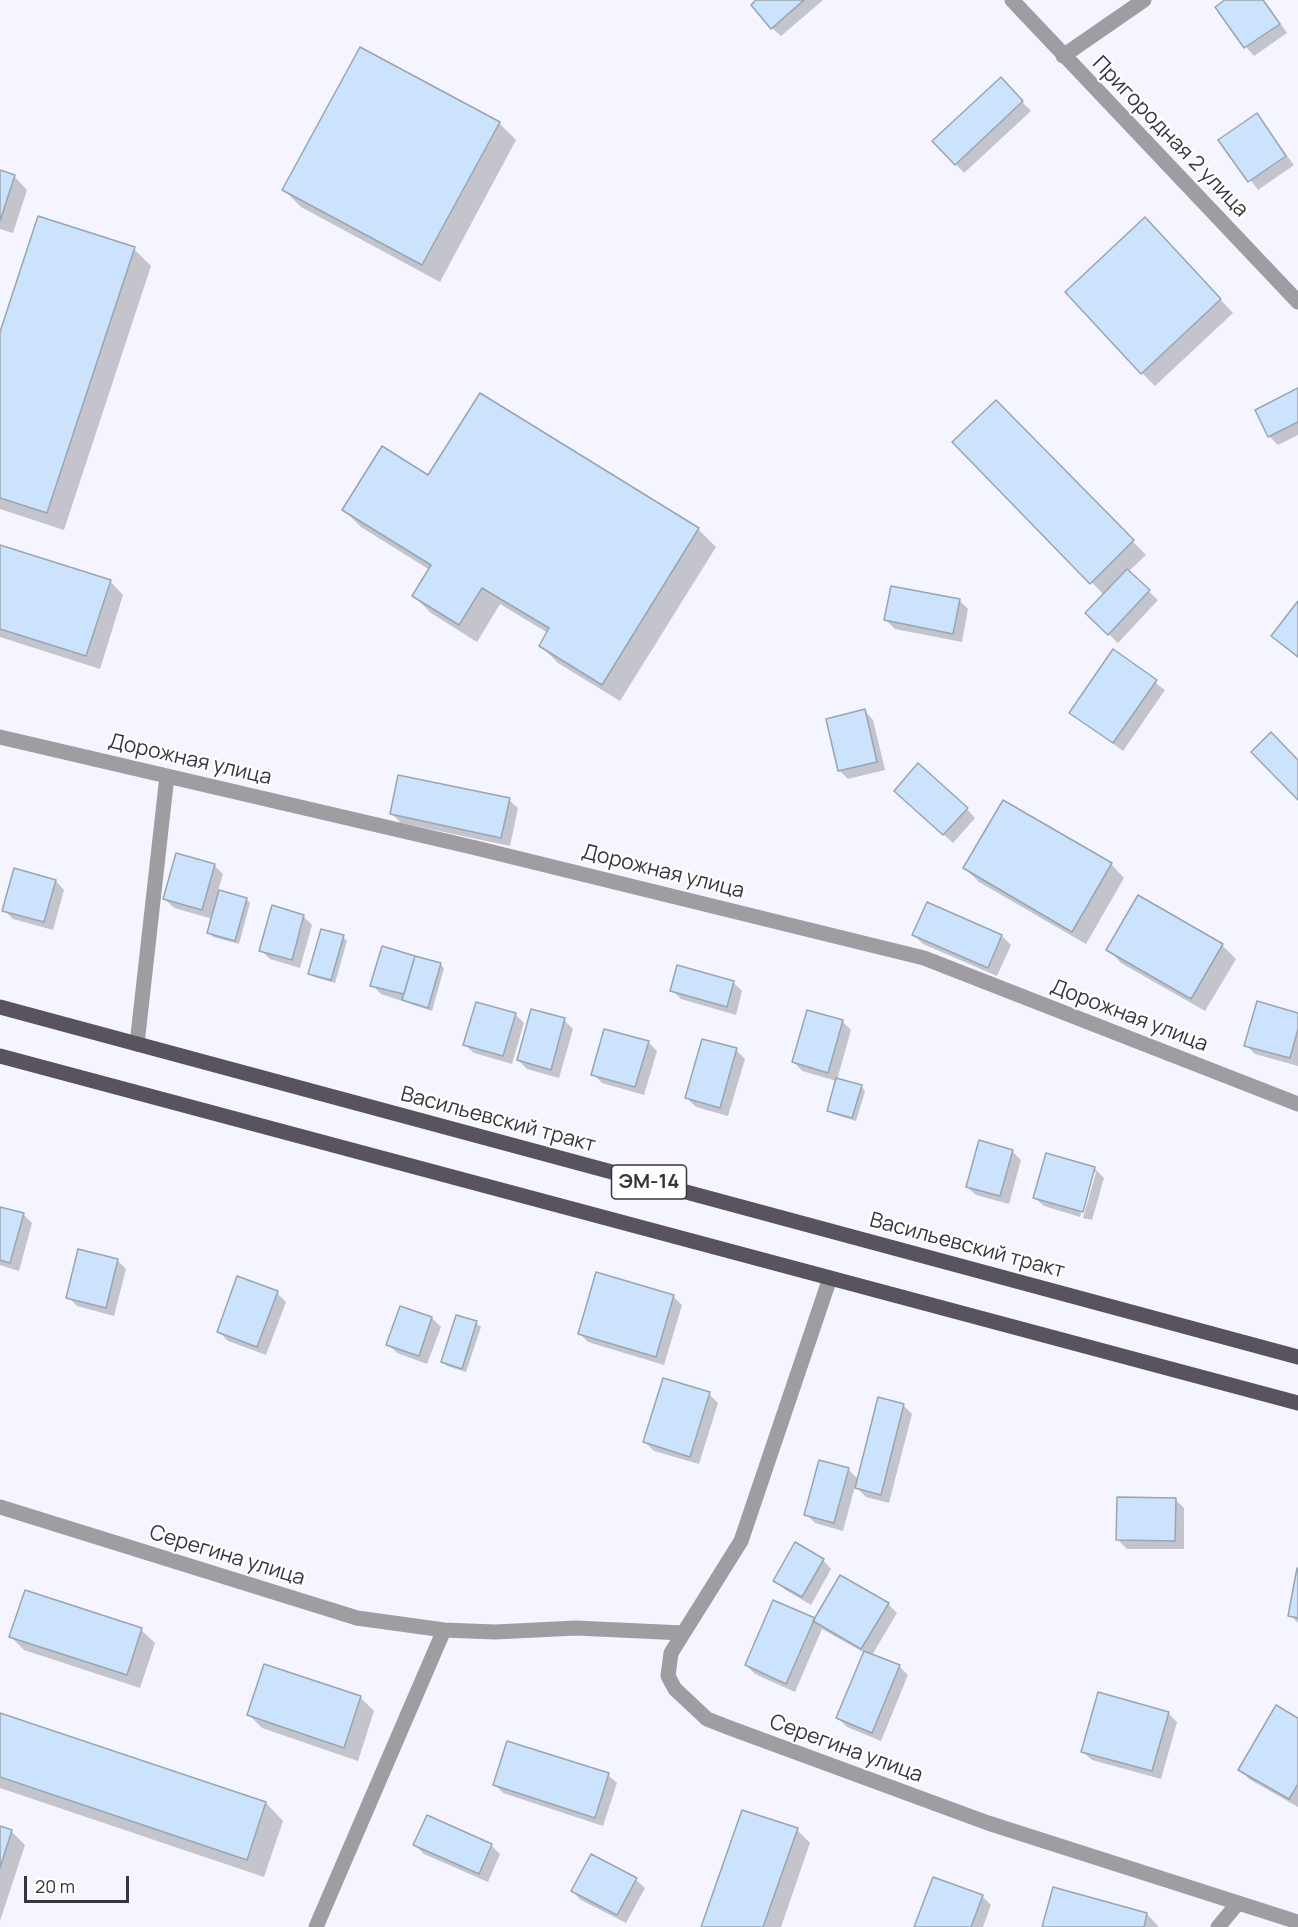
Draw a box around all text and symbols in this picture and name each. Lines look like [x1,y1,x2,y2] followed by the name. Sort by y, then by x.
[1087,51,1253,223] street label: Пригородная 2 улица
[106,729,274,791] street label: Дорожная улица
[579,840,747,904] street label: Дорожная улица
[1047,974,1211,1058] street label: Дорожная улица
[398,1082,598,1158] street label: Васильевский тракт
[612,1165,686,1199] road number: ЭМ-14
[867,1208,1067,1284] street label: Васильевский тракт
[146,1520,308,1592] street label: Серегина улица
[766,1710,926,1788] street label: Серегина улица
[27,1864,132,1902] scale bar
[35,1874,75,1898] text: 20 m

